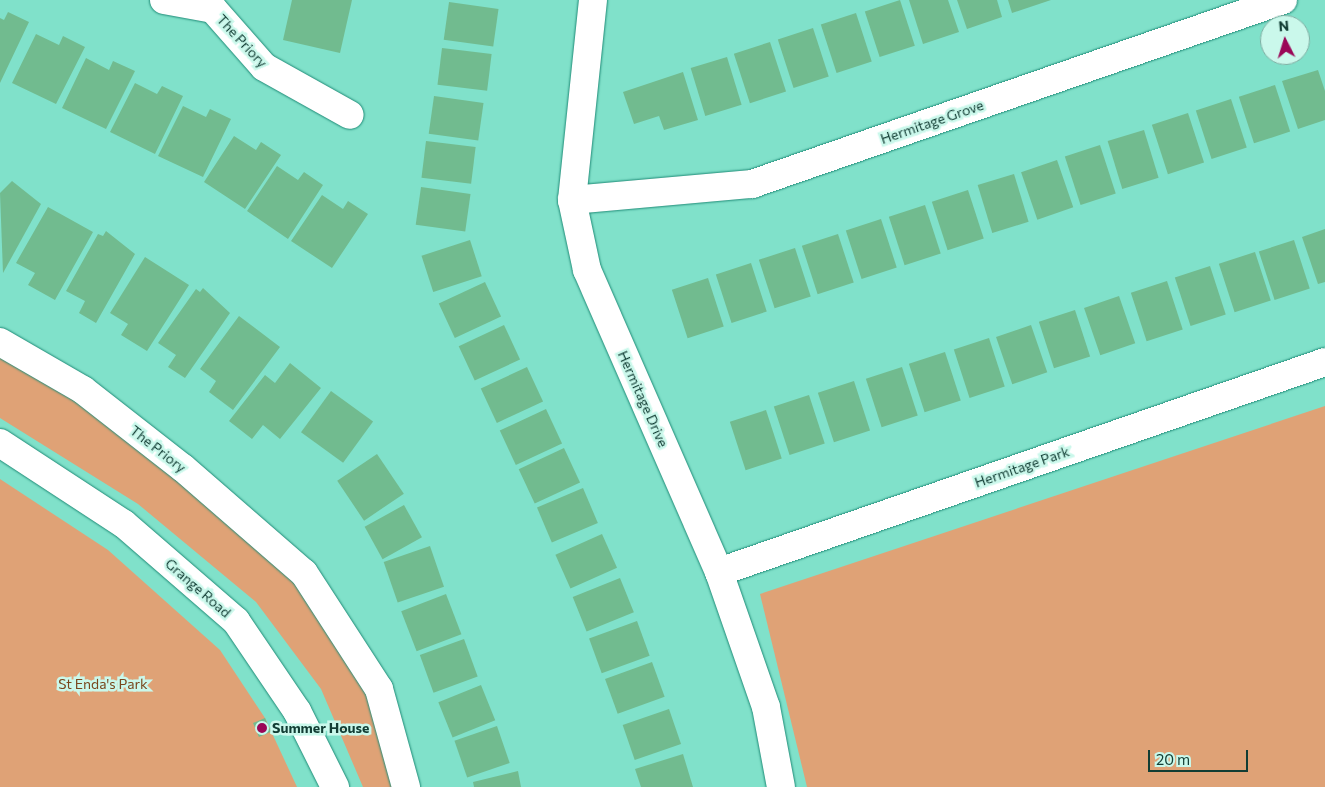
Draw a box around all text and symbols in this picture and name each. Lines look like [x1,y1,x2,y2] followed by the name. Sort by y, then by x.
[213,11,271,71] street label: The Priory
[1260,15,1310,65] north arrow
[1278,17,1290,34] text: N
[878,96,986,148] street label: Hermitage Grove
[614,348,672,450] street label: Hermitage Drive
[127,422,189,476] street label: The Priory
[972,443,1072,491] street label: Hermitage Park
[162,555,234,621] street label: Grange Road
[58,676,148,692] park label: St Enda's Park
[272,720,369,736] place label: Summer House
[256,722,268,734] marker: Summer House
[1150,740,1250,772] scale bar
[1156,750,1190,768] text: 20 m

